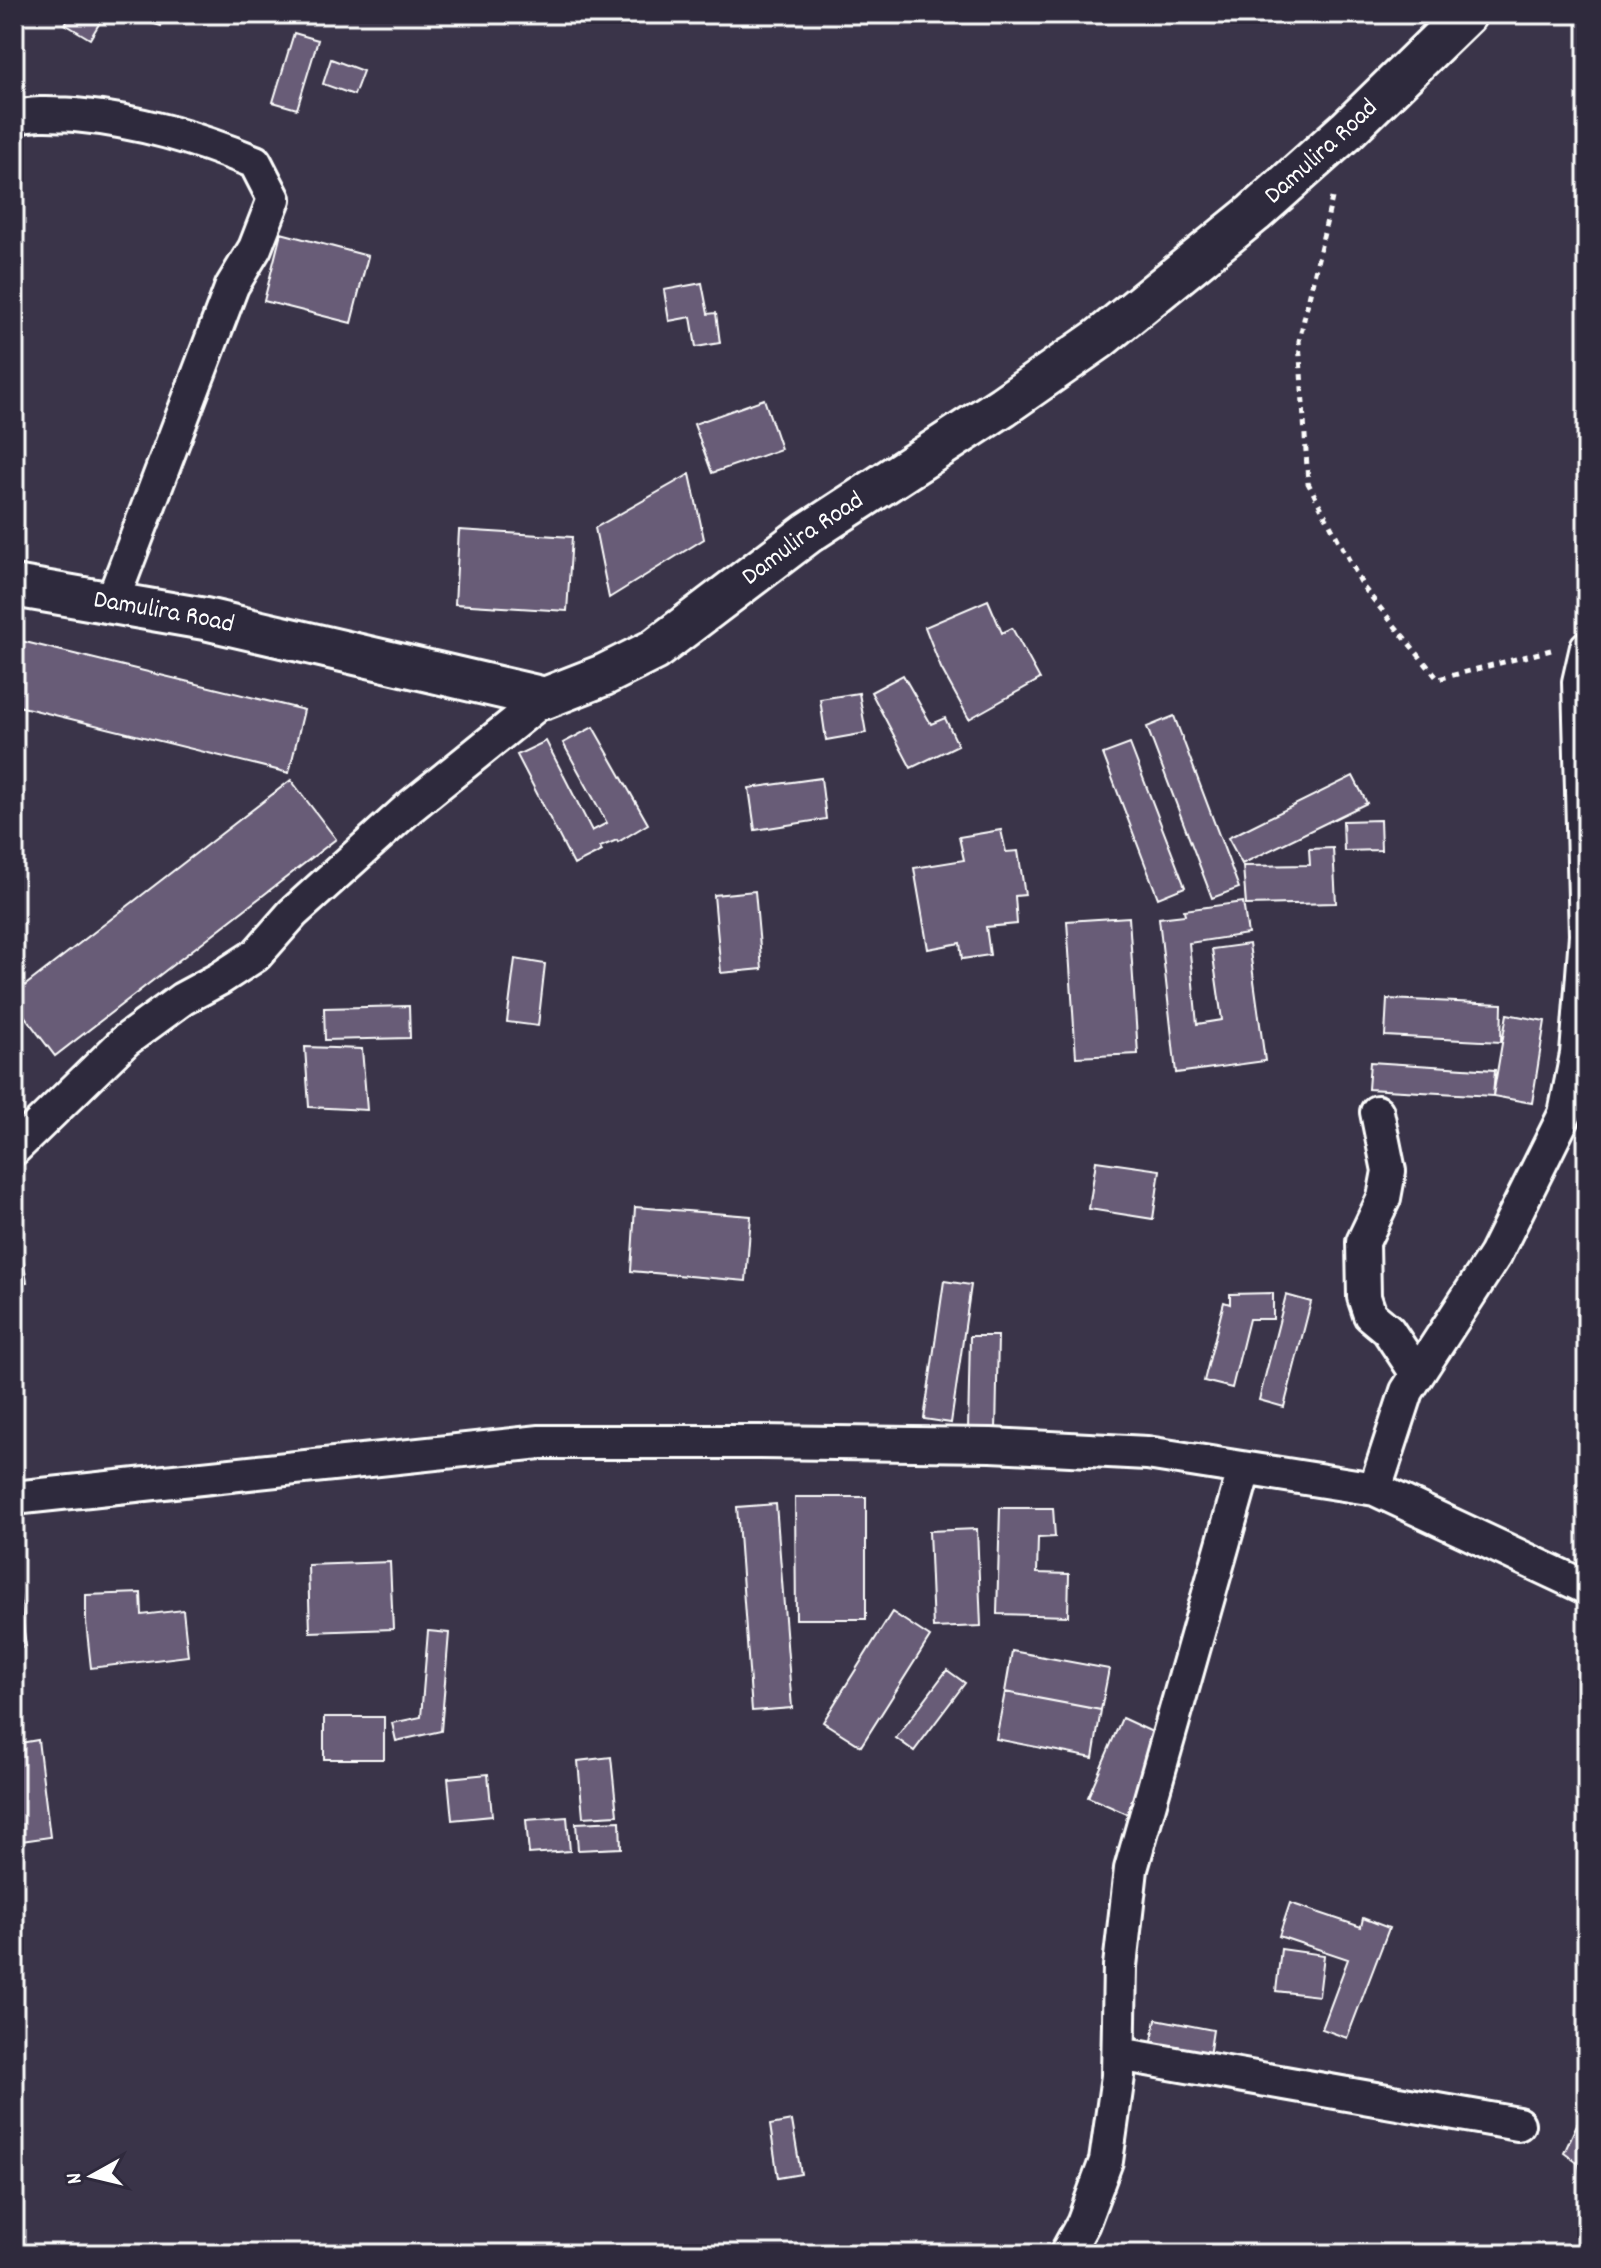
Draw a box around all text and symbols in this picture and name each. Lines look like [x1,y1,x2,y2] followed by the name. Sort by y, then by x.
[1257,91,1387,214] street label: Damulira Road
[734,483,871,595] street label: Damulira Road
[91,582,238,644] street label: Damulira Road
[52,2136,132,2216] north arrow
[60,2171,92,2186] text: N

